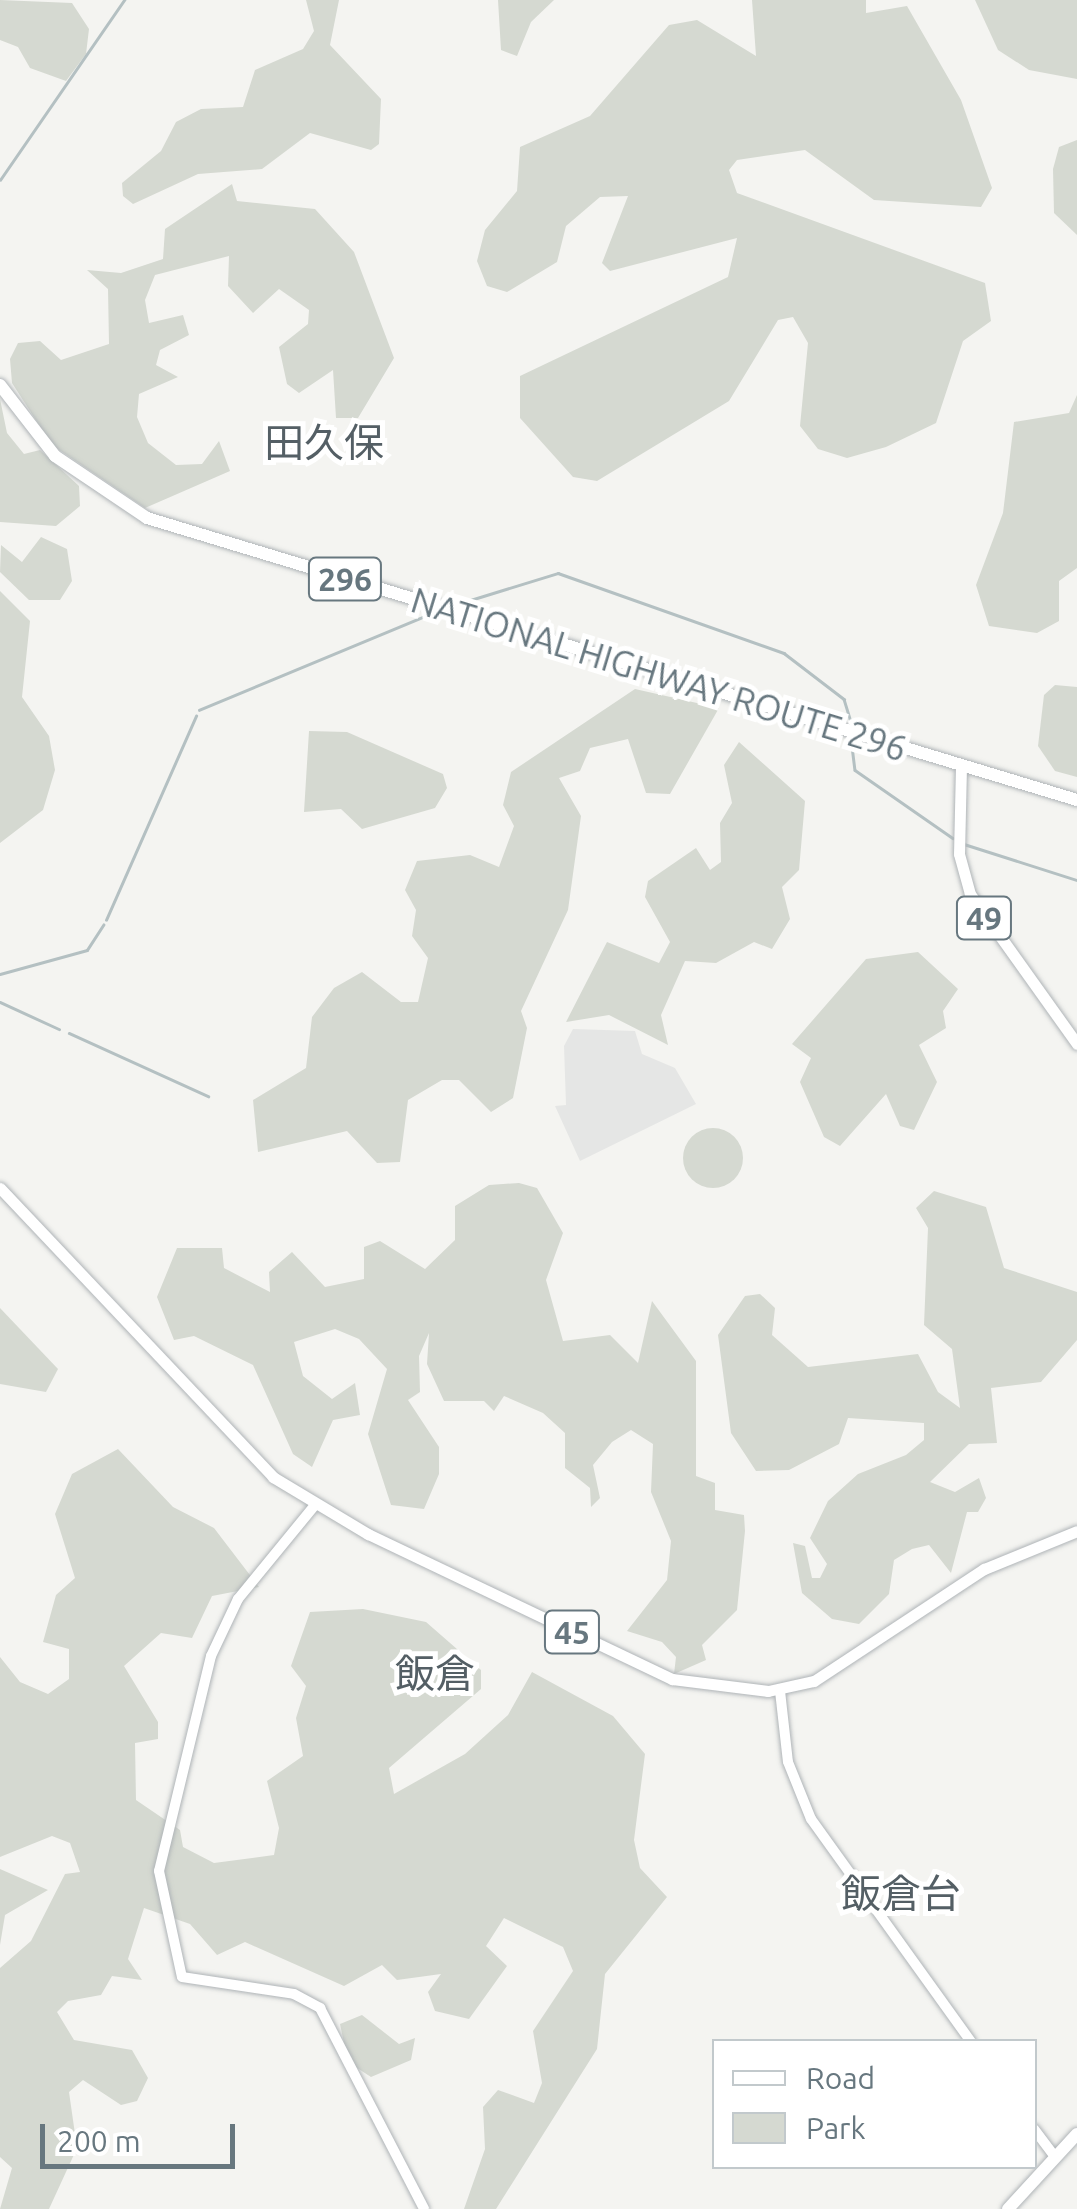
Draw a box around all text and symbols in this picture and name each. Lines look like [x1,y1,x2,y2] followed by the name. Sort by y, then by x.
[264,419,384,467] district label: 田久保
[308,552,382,606] road number: 296
[406,579,912,769] street label: NATIONAL HIGHWAY ROUTE 296
[954,891,1014,945] road number: 49
[542,1605,602,1659] road number: 45
[395,1650,475,1698] district label: 飯倉
[841,1870,961,1918] district label: 飯倉台
[712,2039,1037,2169] legend
[806,2061,875,2095] text: Road
[45,2104,240,2166] scale bar
[806,2111,866,2145] text: Park
[57,2124,141,2158] text: 200 m

